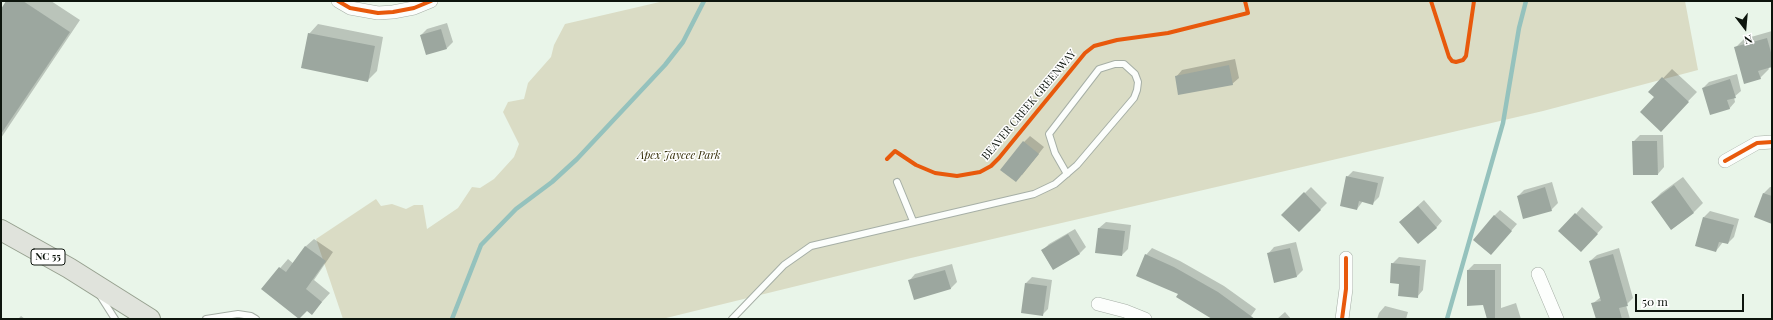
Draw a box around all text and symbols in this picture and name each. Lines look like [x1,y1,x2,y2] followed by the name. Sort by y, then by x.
[1725,8,1765,48] north arrow
[1743,32,1754,48] text: N
[979,47,1079,163] street label: BEAVER CREEK GREENWAY
[637,149,721,163] park label: Apex Jaycee Park
[31,249,65,265] road number: NC 55
[1637,286,1746,312] scale bar
[1642,293,1668,309] text: 50 m

